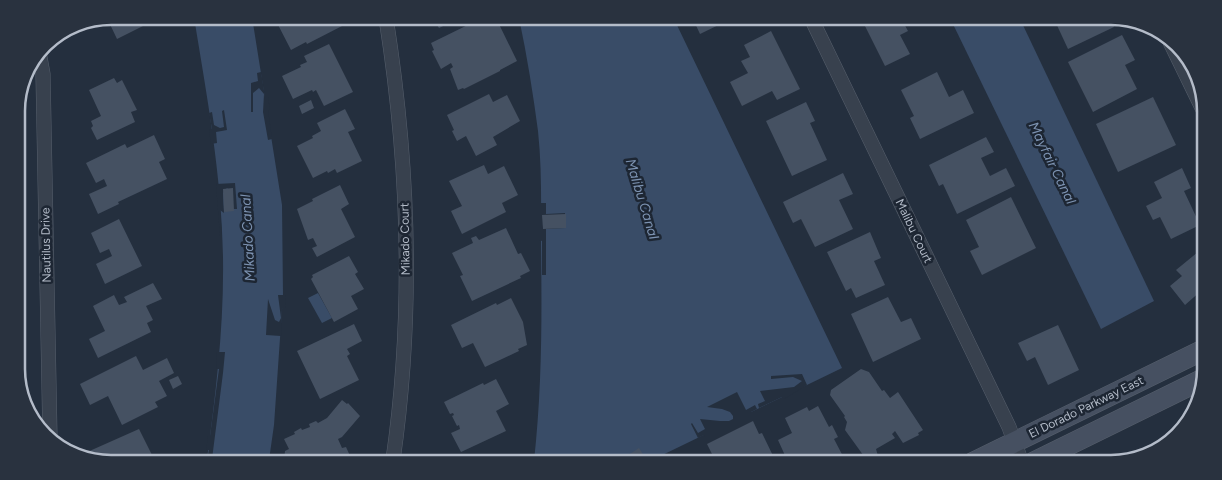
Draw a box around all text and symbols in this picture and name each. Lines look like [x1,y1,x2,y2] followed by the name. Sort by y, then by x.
[1025,119,1080,208] water label: Mayfair Canal
[622,157,663,242] water label: Malibu Canal
[237,193,259,282] water label: Mikado Canal
[893,197,936,266] street label: Malibu Court
[397,202,413,275] street label: Mikado Court
[38,207,54,283] street label: Nautilus Drive
[1026,373,1146,441] street label: El Dorado Parkway East

